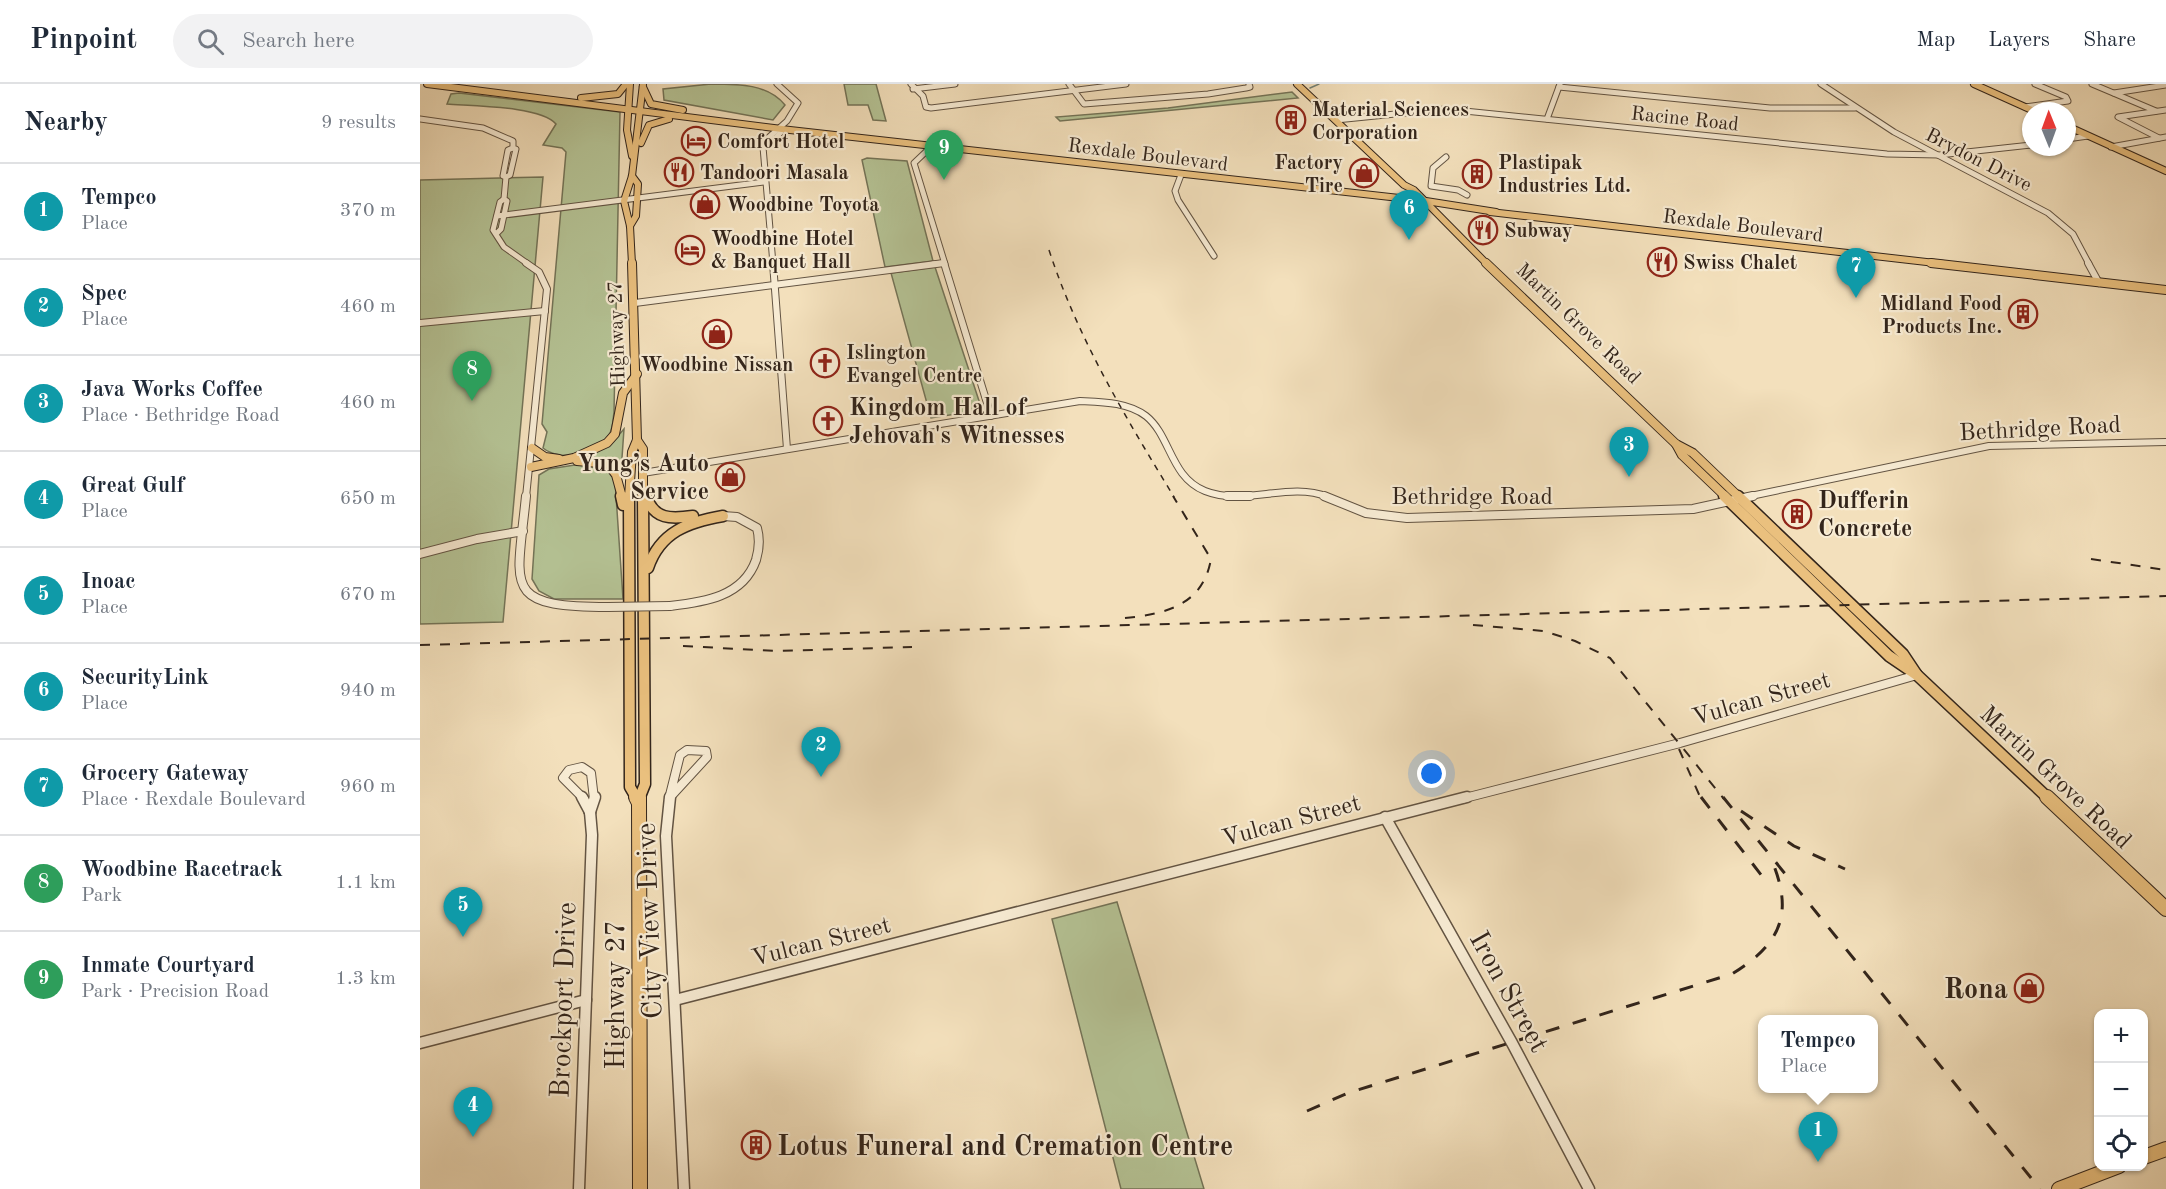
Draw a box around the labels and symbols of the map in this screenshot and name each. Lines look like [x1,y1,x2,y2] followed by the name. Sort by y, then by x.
[1312,101,1469,144] place label: Material Sciences Corporation
[2022,102,2076,156] north arrow
[1275,104,1307,136] building icon: Material Sciences Corporation
[1630,104,1740,136] street label: Racine Road
[680,125,712,157] hotel icon: Comfort Hotel
[1922,125,2035,196] street label: Brydon Drive
[924,130,964,180] pin: 9
[717,133,844,153] place label: Comfort Hotel
[1066,136,1229,176] street label: Rexdale Boulevard
[1274,154,1343,197] place label: Factory Tire
[1498,154,1631,197] place label: Plastipak Industries Ltd.
[663,156,695,188] restaurant icon: Tandoori Masala
[1348,157,1380,189] shop icon: Factory Tire
[1461,158,1493,190] building icon: Plastipak Industries Ltd.
[700,164,849,184] place label: Tandoori Masala
[689,188,721,220] shop icon: Woodbine Toyota
[1390,190,1428,240] pin: 6
[726,196,879,216] place label: Woodbine Toyota
[1661,207,1824,247] street label: Rexdale Boulevard
[1467,214,1499,246] restaurant icon: Subway
[1504,222,1572,242] place label: Subway
[711,230,854,273] place label: Woodbine Hotel & Banquet Hall
[674,234,706,266] hotel icon: Woodbine Hotel & Banquet Hall
[1646,246,1678,278] restaurant icon: Swiss Chalet
[1836,248,1876,298] pin: 7
[1683,254,1797,274] place label: Swiss Chalet
[1512,260,1644,389] street label: Martin Grove Road
[606,280,630,388] street label: Highway 27
[1880,295,2002,338] place label: Midland Food Products Inc.
[2007,298,2039,330] building icon: Midland Food Products Inc.
[701,318,733,350] shop icon: Woodbine Nissan
[846,344,982,387] place label: Islington Evangel Centre
[809,347,841,379] church icon: Islington Evangel Centre
[452,352,492,401] pin: 8
[641,356,793,376] place label: Woodbine Nissan
[849,397,1065,449] place label: Kingdom Hall of Jehovah's Witnesses
[812,405,844,437] church icon: Kingdom Hall of Jehovah's Witnesses
[1959,414,2122,446] street label: Bethridge Road
[1610,428,1648,477] pin: 3
[577,453,709,505] place label: Yung’s Auto Service
[714,461,746,493] shop icon: Yung’s Auto Service
[1391,486,1553,510] street label: Bethridge Road
[1818,490,1912,542] place label: Dufferin Concrete
[1781,498,1813,530] building icon: Dufferin Concrete
[1690,669,1833,731] street label: Vulcan Street
[1974,702,2135,854] street label: Martin Grove Road
[802,728,840,777] pin: 2
[1417,759,1446,788] your location
[1220,792,1363,852] street label: Vulcan Street
[634,822,668,1020] street label: City View Drive
[444,888,483,937] pin: 5
[548,902,582,1099] street label: Brockport Drive
[750,914,893,972] street label: Vulcan Street
[603,920,631,1070] street label: Highway 27
[1463,927,1552,1058] street label: Iron Street
[2013,972,2045,1004] shop icon: Rona
[1944,977,2008,1005] place label: Rona
[454,1088,492,1137] pin: 4
[1798,1112,1838,1162] pin: 1
[740,1129,772,1161] building icon: Lotus Funeral and Cremation Centre
[777,1134,1233,1162] place label: Lotus Funeral and Cremation Centre

